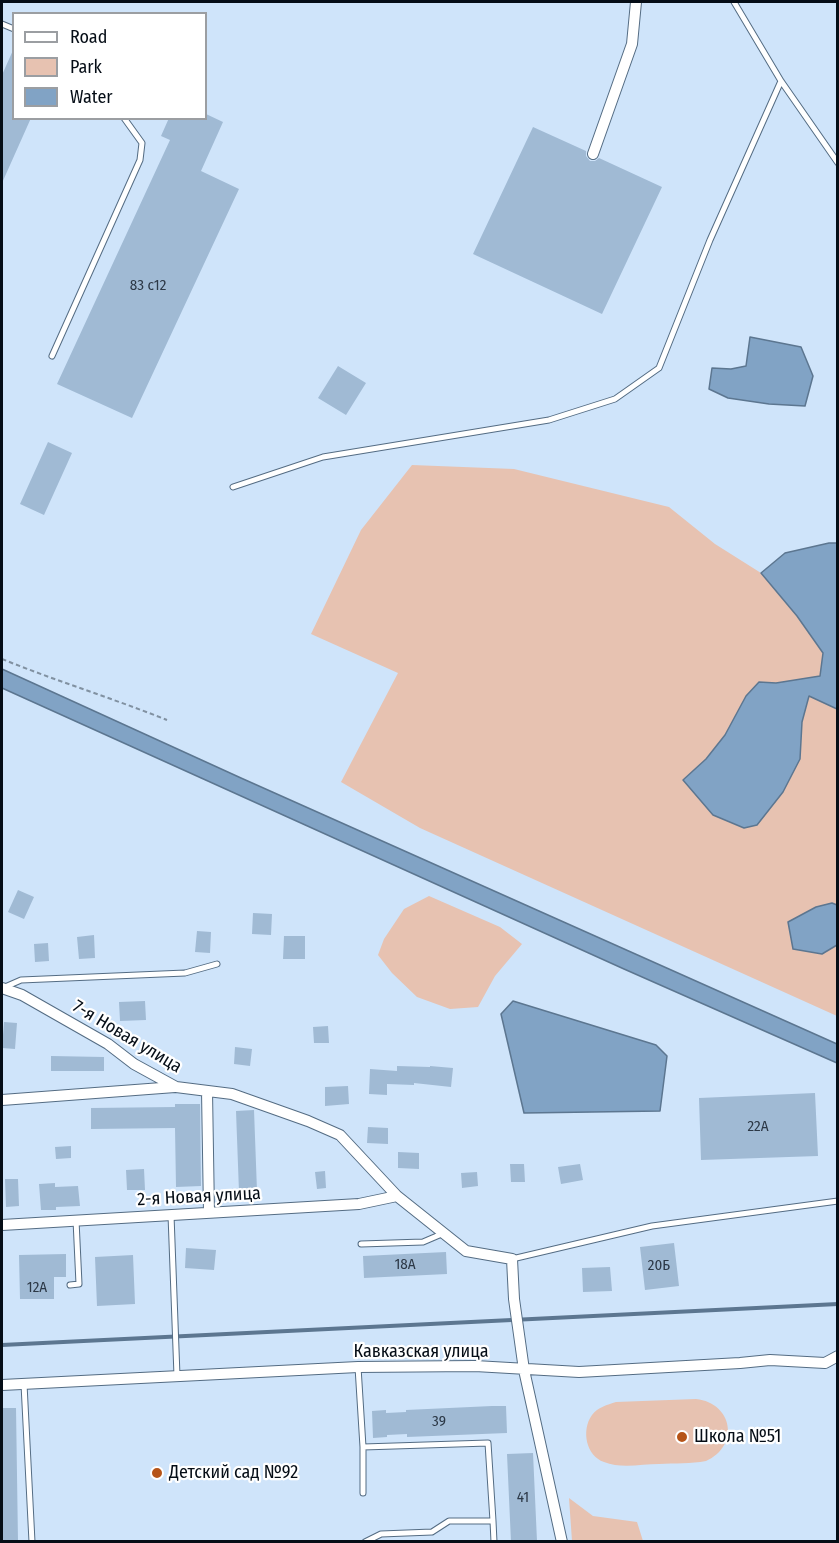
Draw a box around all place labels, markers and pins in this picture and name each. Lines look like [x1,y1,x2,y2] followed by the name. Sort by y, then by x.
[694,1426,781,1448] place label: Школа №51
[675,1430,689,1444] marker: Школа №51
[169,1462,298,1484] place label: Детский сад №92
[150,1466,164,1480] marker: Детский сад №92

